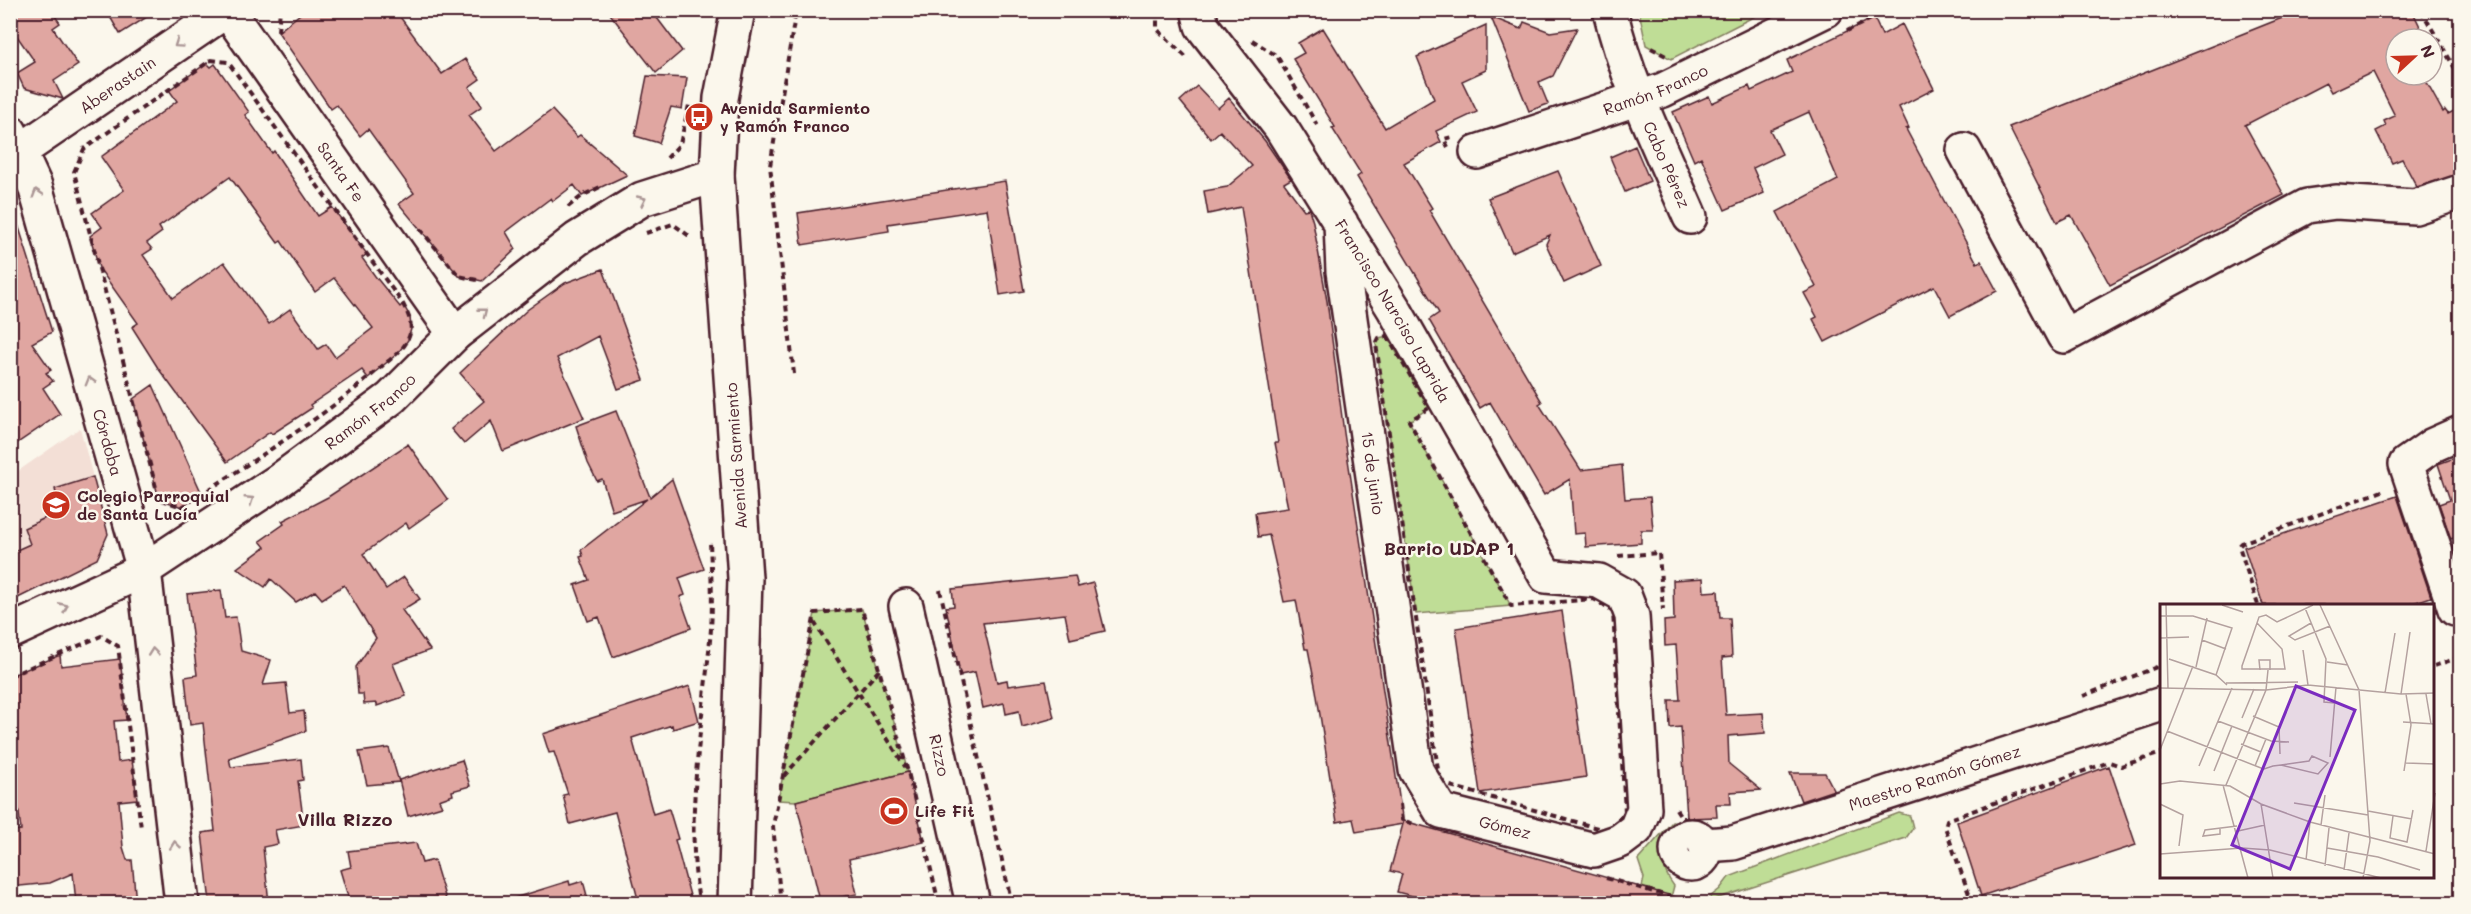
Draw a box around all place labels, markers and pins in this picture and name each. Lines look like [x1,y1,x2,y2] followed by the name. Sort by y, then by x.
[720,97,870,136] place label: Avenida Sarmiento y Ramón Franco
[683,101,715,133] bus stop icon: Avenida Sarmiento y Ramón Franco
[77,485,229,524] place label: Colegio Parroquial de Santa Lucía
[40,489,72,521] school or university icon: Colegio Parroquial de Santa Lucía
[878,795,910,827] sports icon: Life Fit
[915,800,975,821] place label: Life Fit

